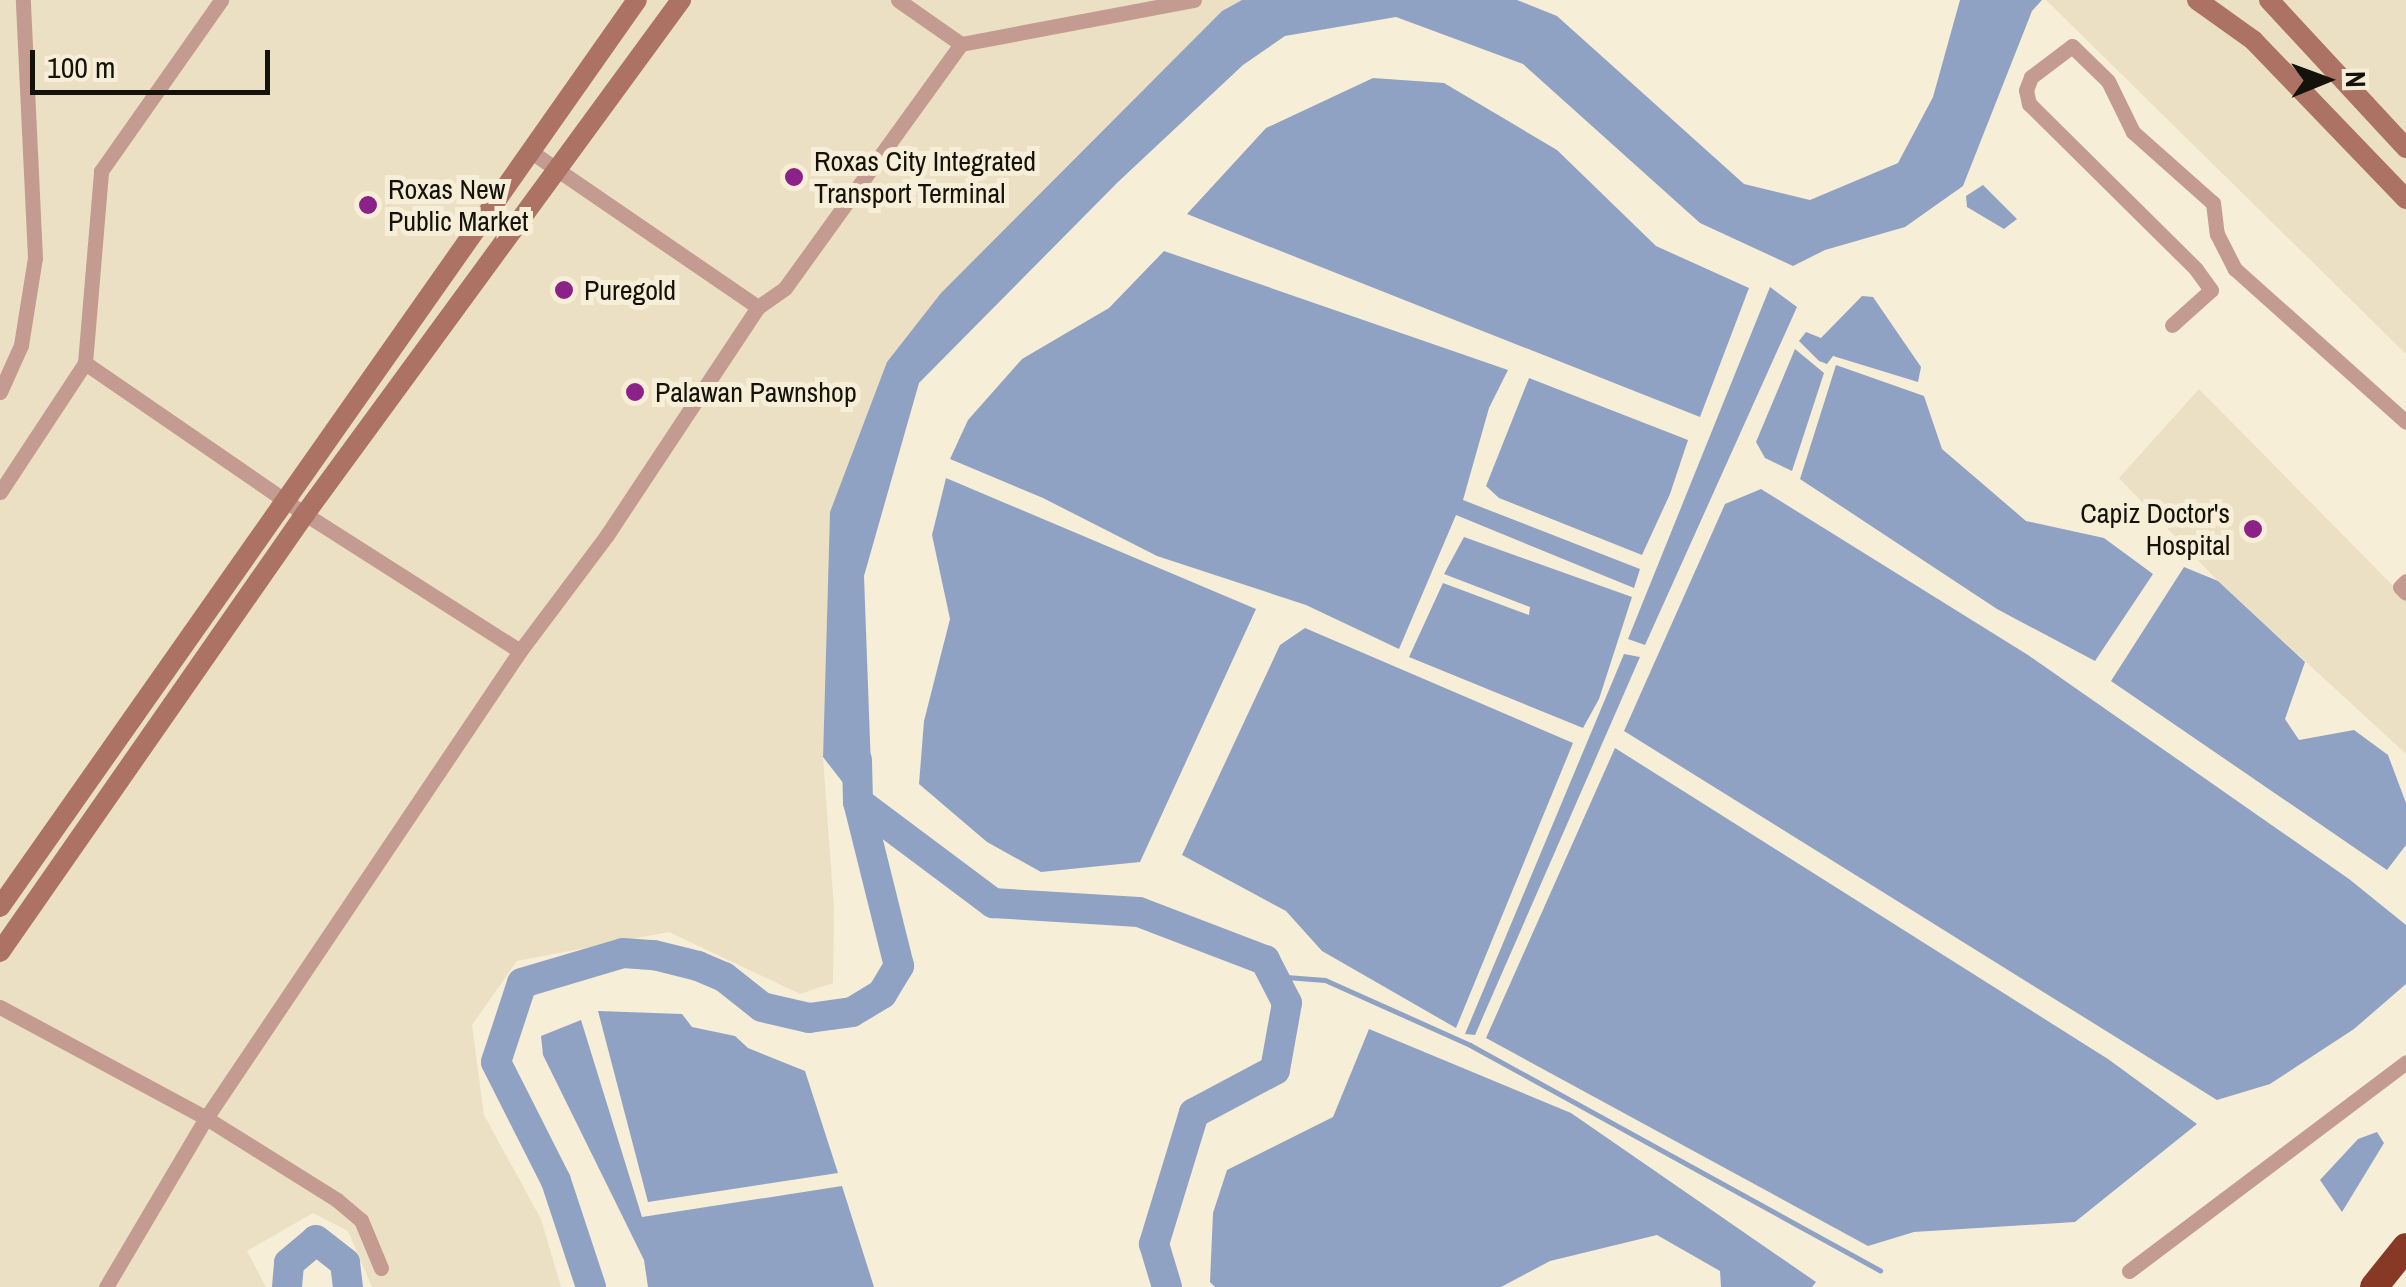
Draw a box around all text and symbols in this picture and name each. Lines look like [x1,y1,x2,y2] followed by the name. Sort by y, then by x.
[35,30,275,92] scale bar
[2276,30,2376,130] north arrow
[47,47,115,87] text: 100 m
[2337,71,2375,88] text: N
[814,144,1036,210] place label: Roxas City Integrated Transport Terminal
[783,166,805,188] marker: Roxas City Integrated Transport Terminal
[388,172,528,238] place label: Roxas New Public Market
[357,194,379,216] marker: Roxas New Public Market
[584,273,676,307] place label: Puregold
[553,279,575,301] marker: Puregold
[655,375,857,409] place label: Palawan Pawnshop
[624,381,646,403] marker: Palawan Pawnshop
[2080,496,2230,562] place label: Capiz Doctor's Hospital
[2240,516,2266,542] marker: Capiz Doctor's Hospital

